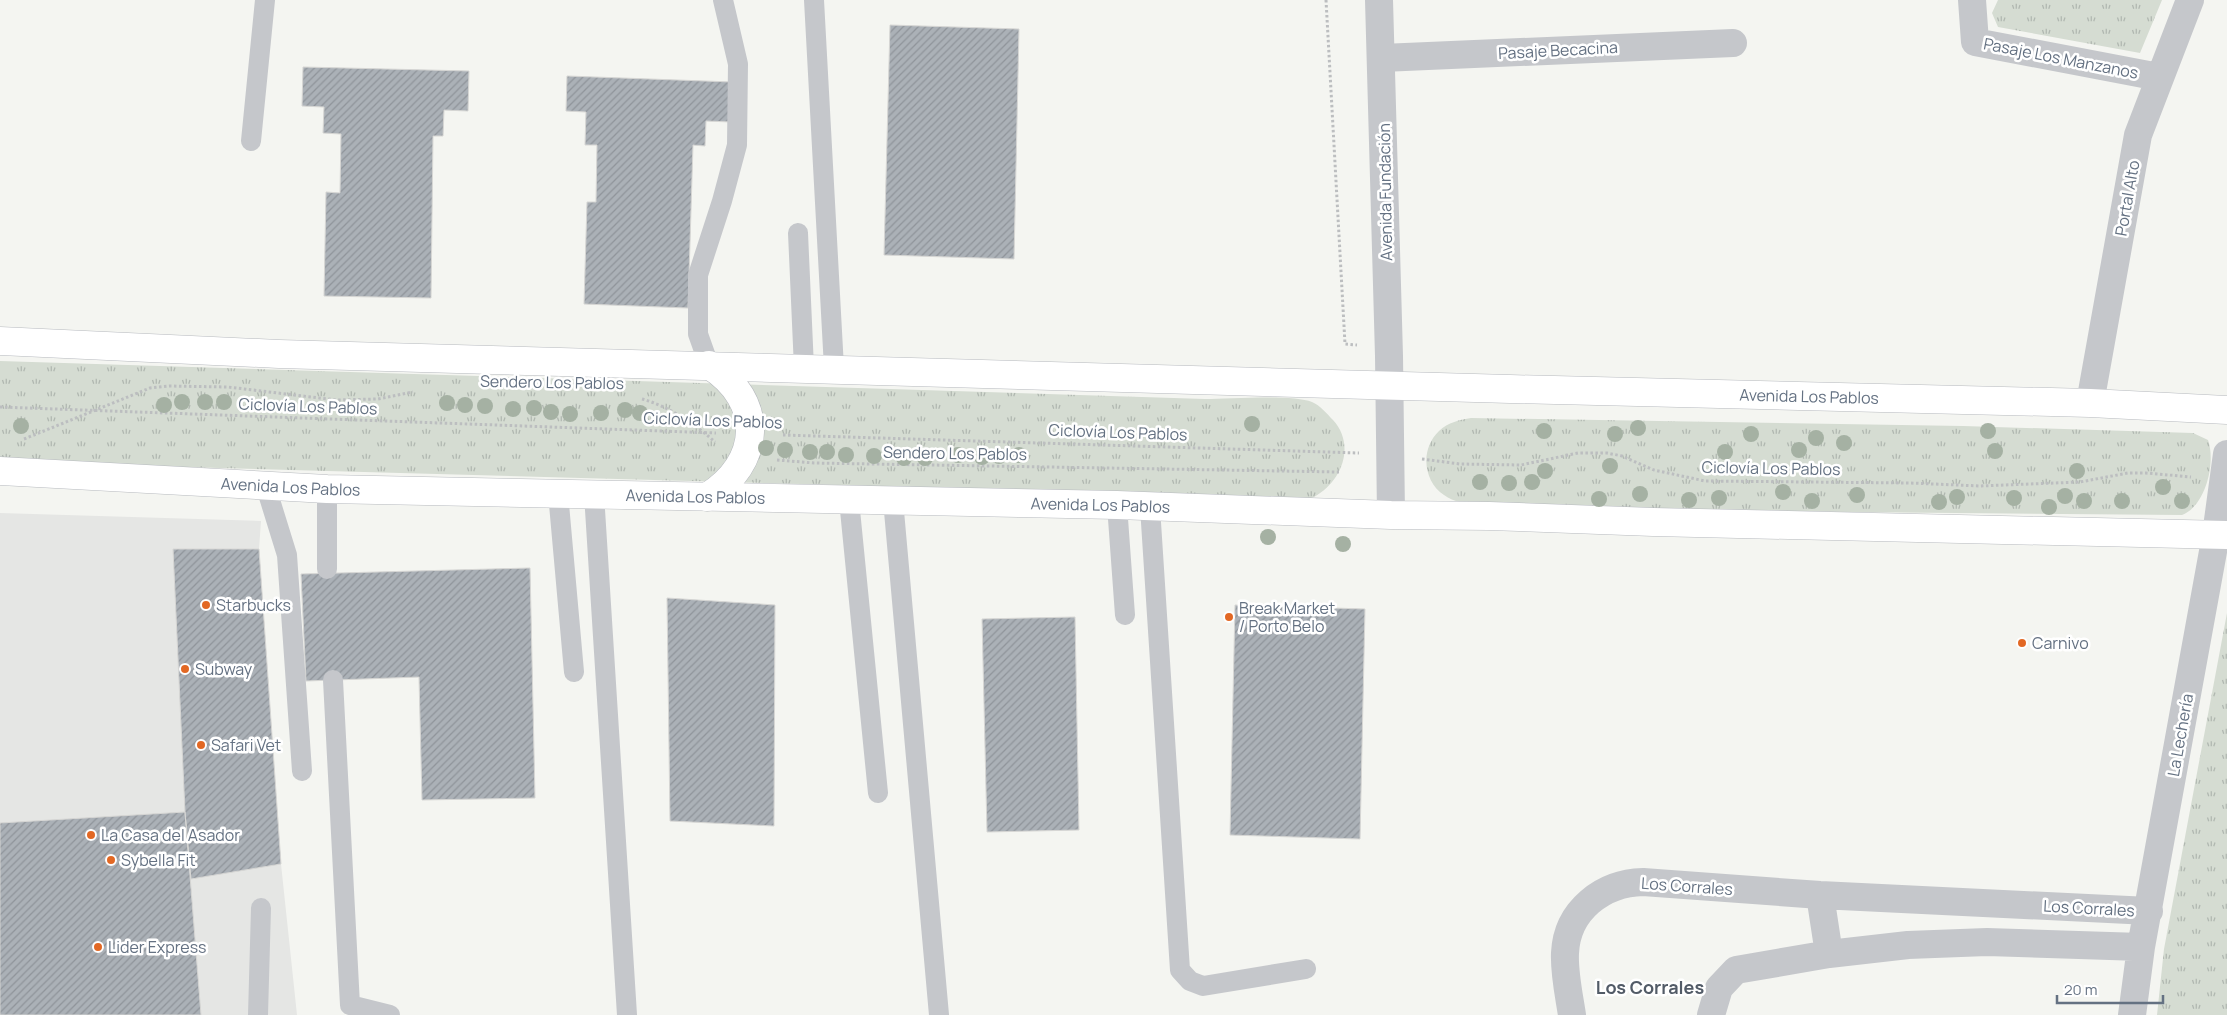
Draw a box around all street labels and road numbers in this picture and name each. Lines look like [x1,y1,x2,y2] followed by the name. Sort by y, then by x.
[1982,32,2140,84] street label: Pasaje Los Manzanos
[1498,36,1618,64] street label: Pasaje Becacina
[1373,123,1397,261] street label: Avenida Fundación
[2110,158,2144,238] street label: Portal Alto
[480,370,624,394] street label: Sendero Los Pablos
[1739,384,1879,409] street label: Avenida Los Pablos
[238,393,378,419] street label: Ciclovía Los Pablos
[643,407,783,433] street label: Ciclovía Los Pablos
[1048,419,1188,445] street label: Ciclovía Los Pablos
[883,441,1027,465] street label: Sendero Los Pablos
[1701,456,1841,480] street label: Ciclovía Los Pablos
[220,472,361,501] street label: Avenida Los Pablos
[625,484,765,509] street label: Avenida Los Pablos
[1030,492,1171,518] street label: Avenida Los Pablos
[2162,692,2198,778] street label: La Lechería
[1641,872,1733,900] street label: Los Corrales
[2043,895,2135,921] street label: Los Corrales

